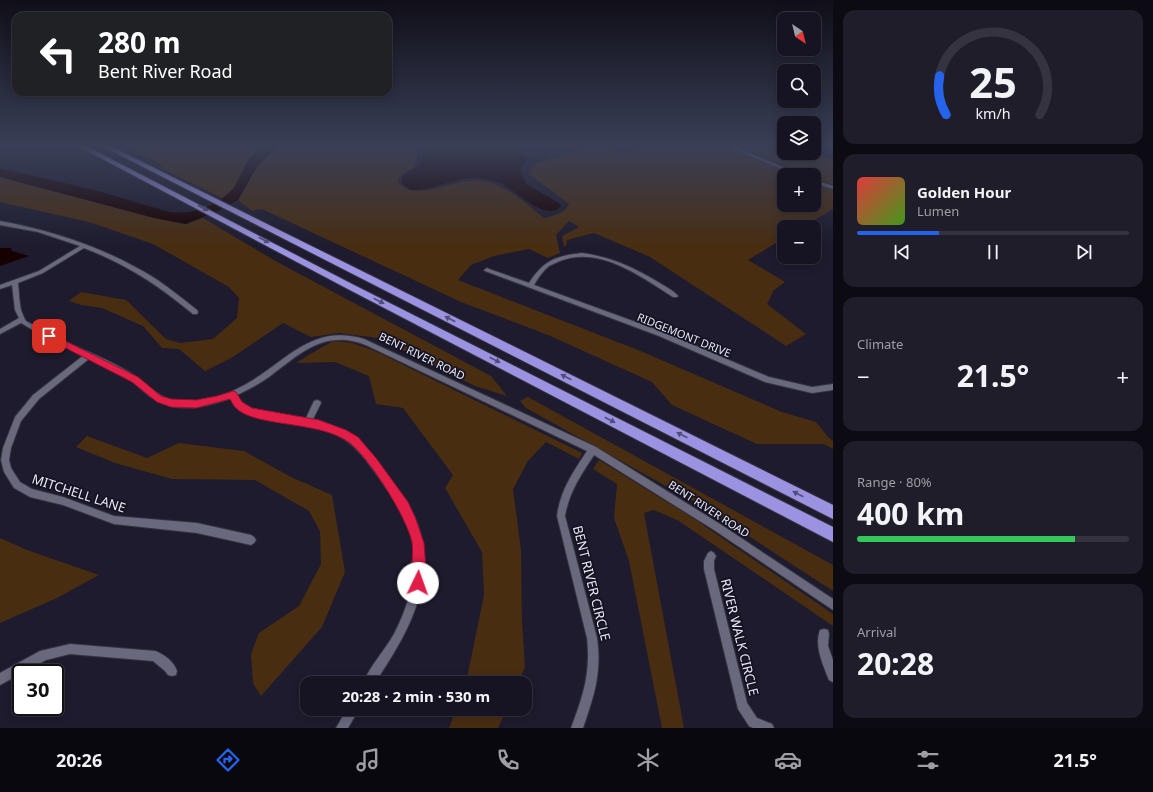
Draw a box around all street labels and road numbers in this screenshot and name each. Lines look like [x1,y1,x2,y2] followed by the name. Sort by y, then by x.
[635,309,733,360] street label: RIDGEMONT DRIVE
[377,328,468,383] street label: BENT RIVER ROAD
[30,469,128,517] street label: MITCHELL LANE
[666,477,753,540] street label: BENT RIVER ROAD
[569,524,615,642] street label: BENT RIVER CIRCLE
[717,577,763,697] street label: RIVER WALK CIRCLE

